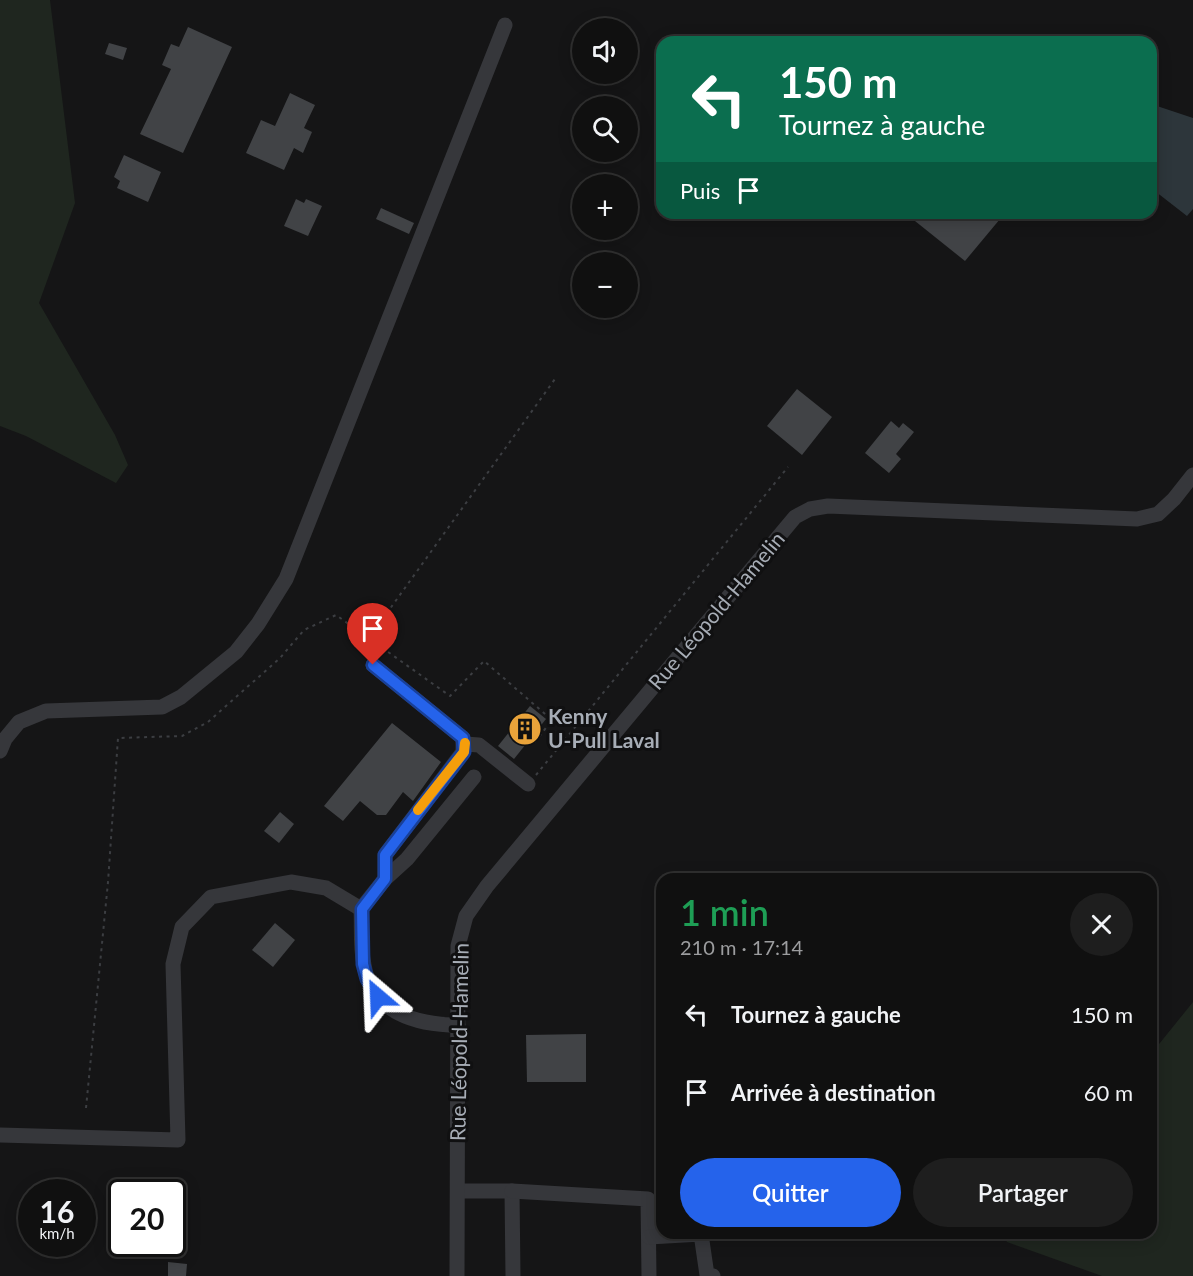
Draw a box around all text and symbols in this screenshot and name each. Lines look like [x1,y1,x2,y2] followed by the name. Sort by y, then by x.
[572,18,638,318] map controls
[572,18,638,84] button: sound
[779,57,897,107] text: 150 m
[680,60,758,138] icon: left
[572,96,638,162] button: search
[779,108,985,141] text: Tournez à gauche
[572,174,638,240] button: +
[732,174,765,207] icon: arrive
[680,177,720,204] text: Puis
[572,252,638,318] button: −
[643,526,789,694] street label: Rue Léopold-Hamelin
[347,603,398,665] pin
[356,612,389,645] icon: arrive
[548,703,660,752] place label: Kenny U-Pull Laval
[507,711,543,747] building icon: Kenny U-Pull Laval
[680,890,769,934] text: 1 min
[1070,893,1133,956] button: close
[680,935,803,959] text: 210 m · 17:14
[444,943,473,1141] street label: Rue Léopold-Hamelin
[346,965,410,1029] position arrow
[680,998,713,1031] icon: left
[731,1001,901,1028] text: Tournez à gauche
[1071,1001,1133,1028] text: 150 m
[680,1076,713,1109] icon: arrive
[731,1079,936,1106] text: Arrivée à destination
[1084,1079,1133,1106] text: 60 m
[680,1158,901,1227] button: Quitter
[913,1158,1133,1227] button: Partager
[108,1179,186,1257] speed limit sign: 20
[40,1193,74,1229] text: 16
[39,1224,75,1242] text: km/h

